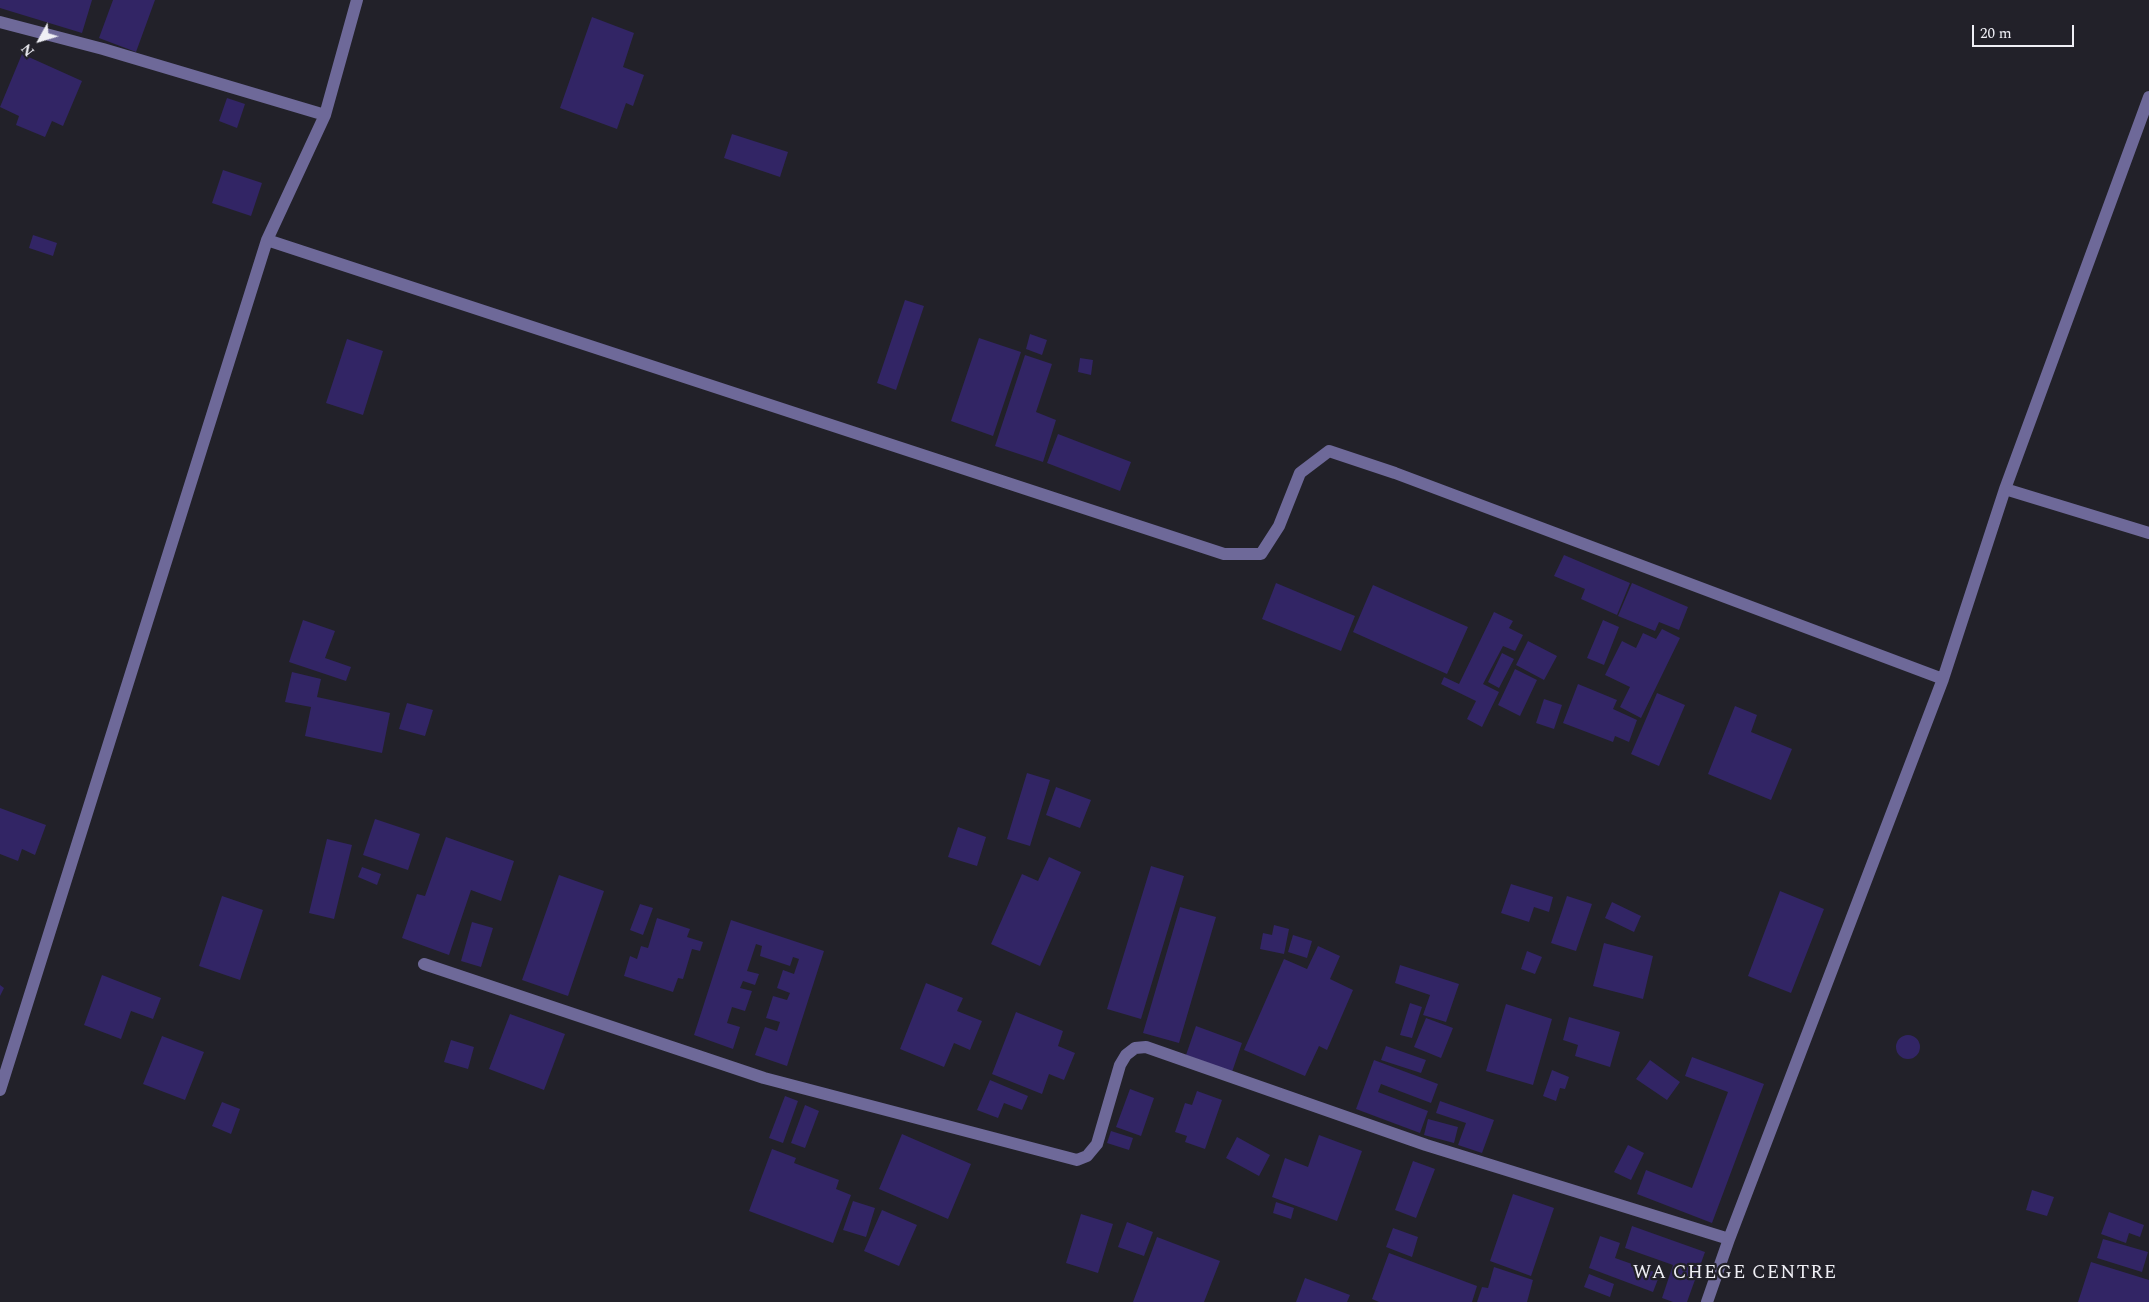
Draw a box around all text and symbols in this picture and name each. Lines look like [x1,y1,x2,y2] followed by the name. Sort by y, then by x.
[15,15,65,65] north arrow
[1974,15,2076,47] scale bar
[1980,22,2012,45] text: 20 m
[16,39,40,61] text: N
[1631,1263,1839,1285] district label: WA CHEGE CENTRE

